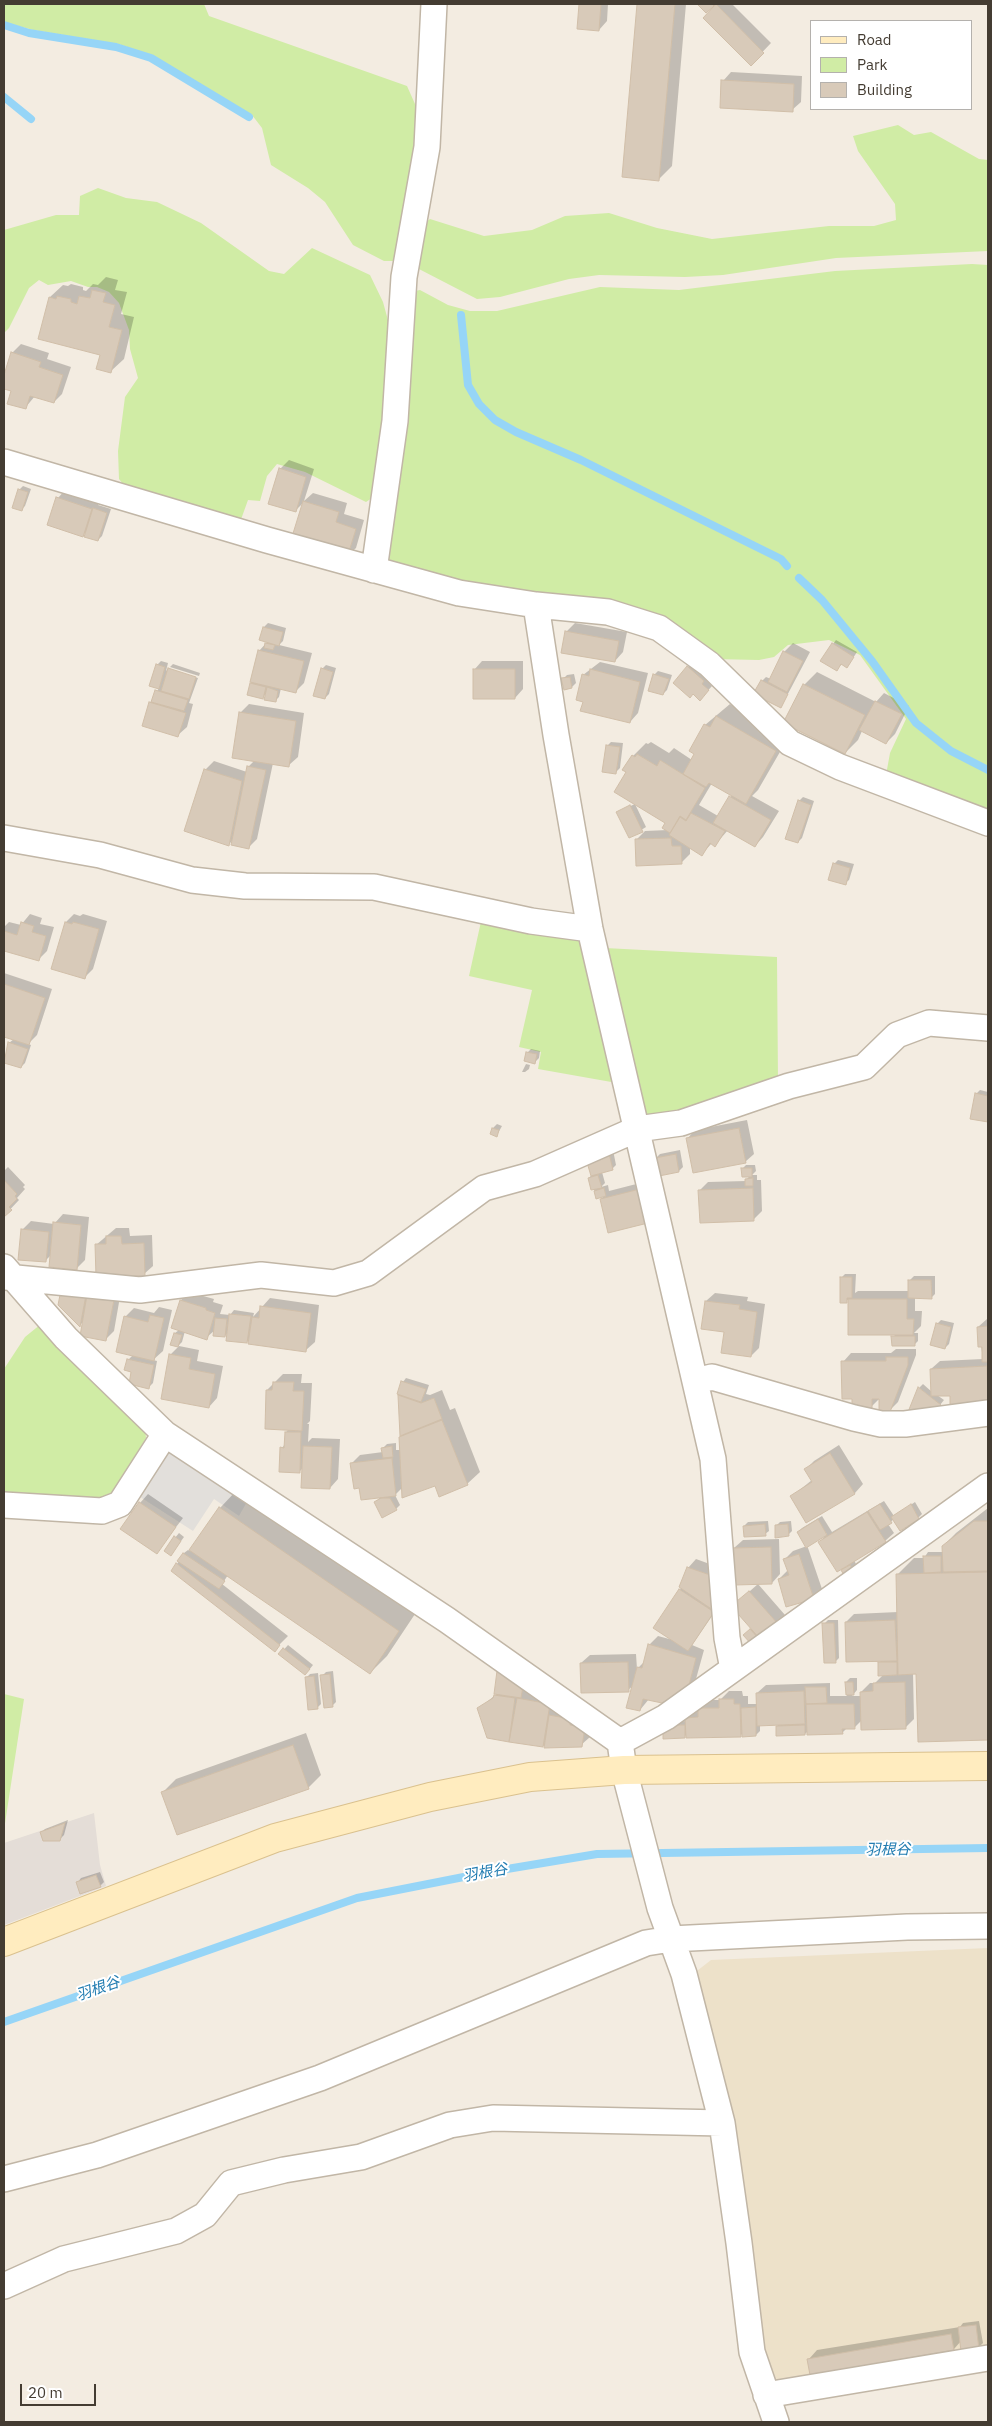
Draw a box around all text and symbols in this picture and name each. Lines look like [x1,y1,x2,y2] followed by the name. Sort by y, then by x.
[810,20,972,110] legend
[857,30,892,49] text: Road
[857,55,887,74] text: Park
[857,80,912,99] text: Building
[865,1841,911,1859] water label: 羽根谷
[461,1860,509,1886] water label: 羽根谷
[74,1973,122,2005] water label: 羽根谷
[22,2374,99,2406] scale bar
[28,2383,63,2402] text: 20 m

